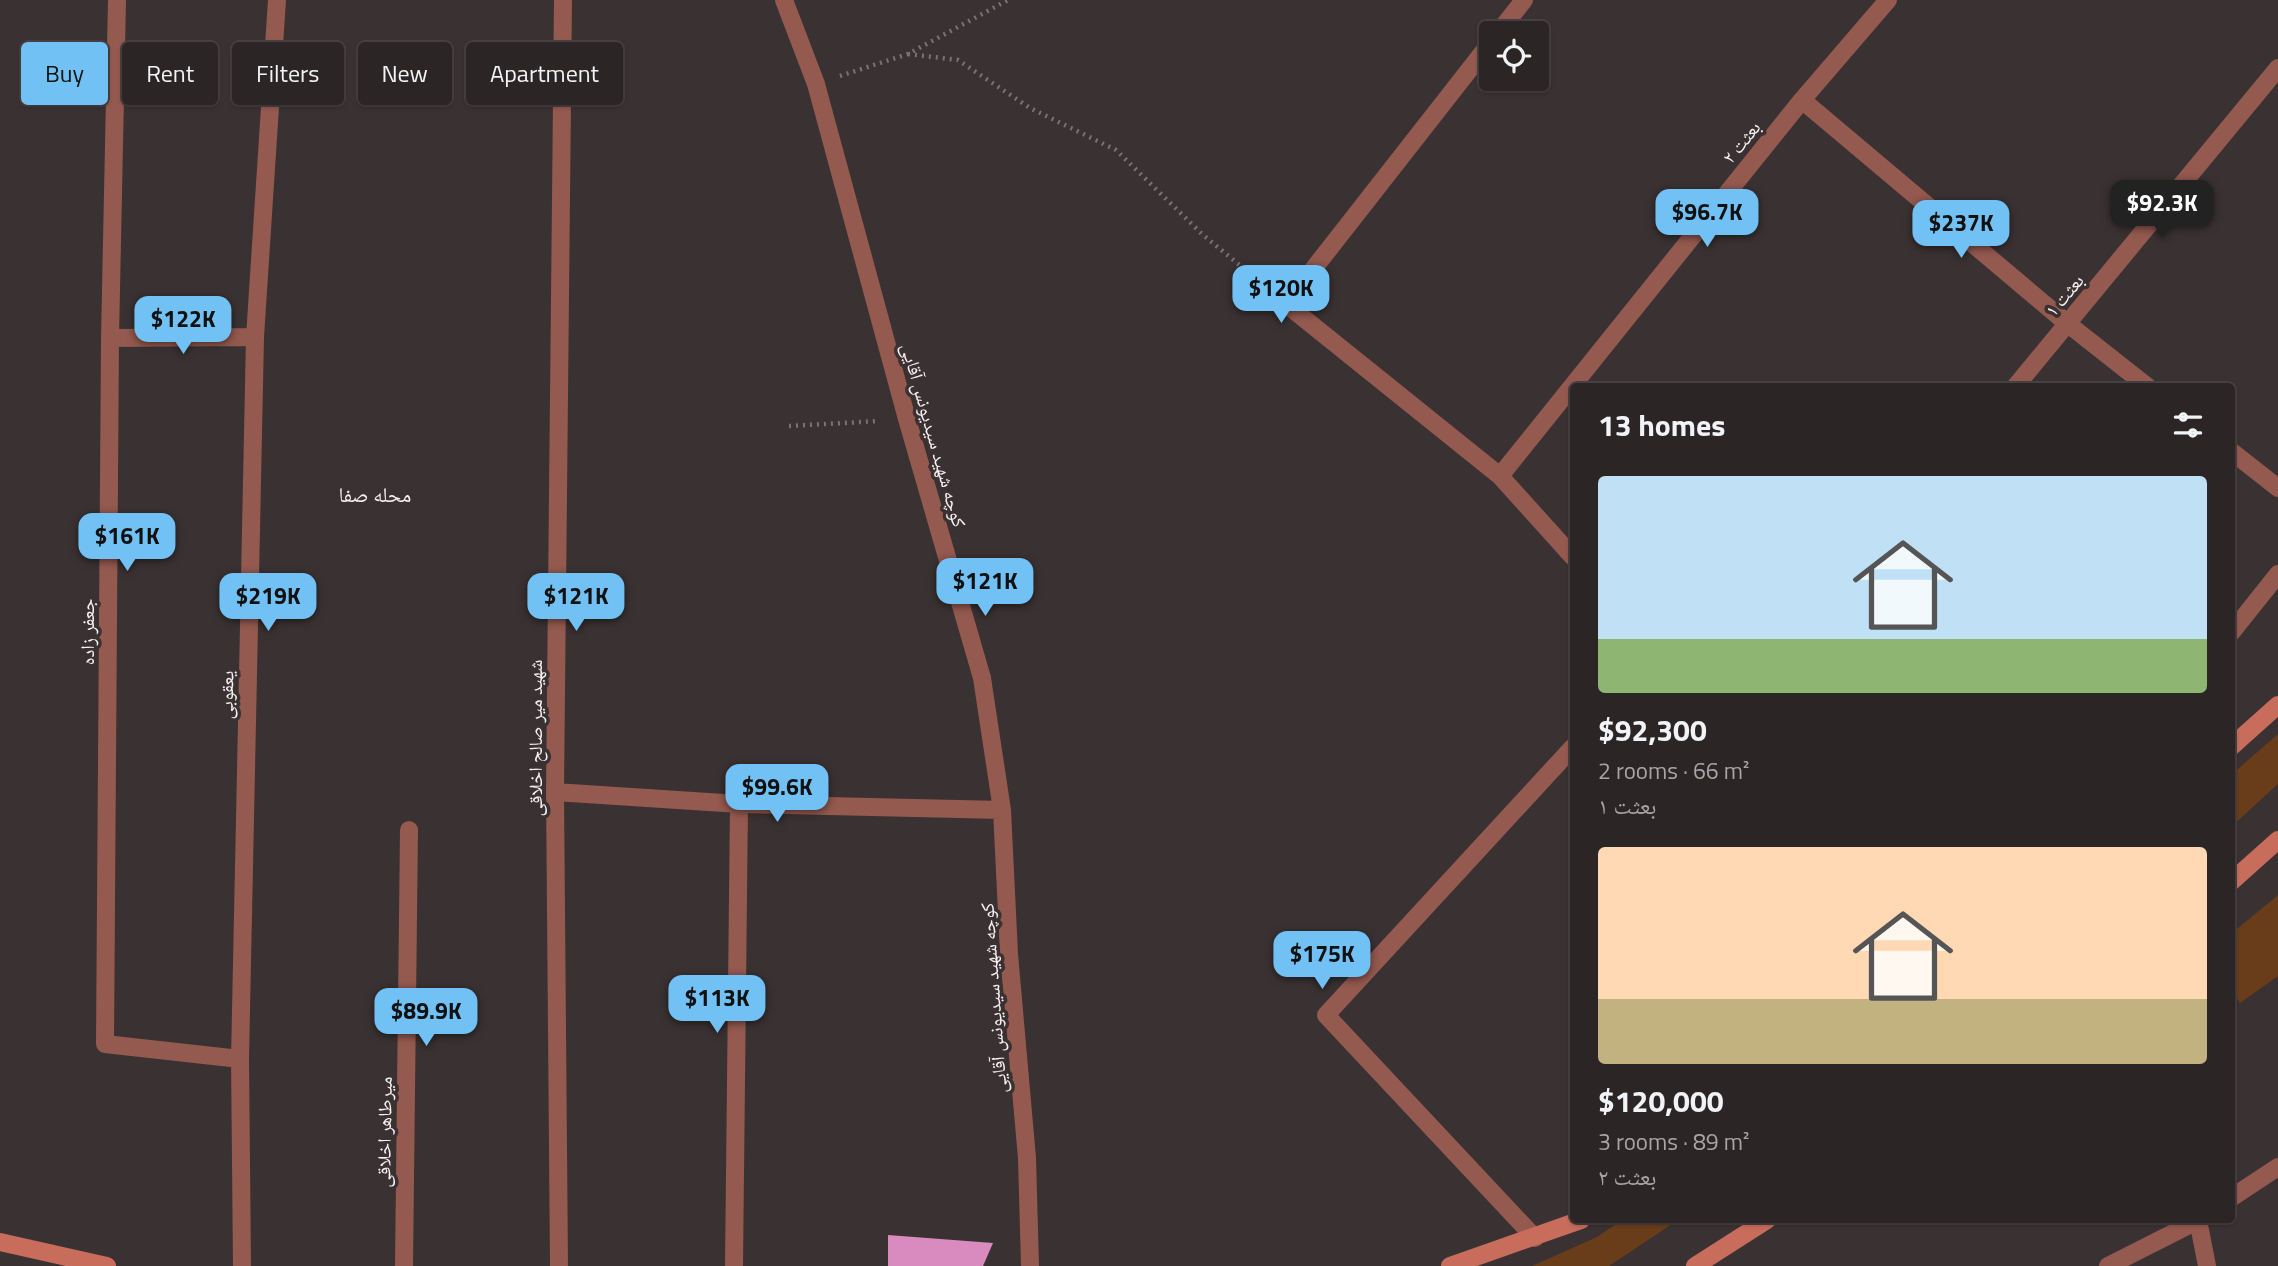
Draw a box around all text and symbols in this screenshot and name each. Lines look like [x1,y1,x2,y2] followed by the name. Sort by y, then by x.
[1479,21,1549,91] map controls
[1479,21,1549,91] button: locate
[21,42,108,105] chip: Buy
[122,42,218,105] chip: Rent
[232,42,344,105] chip: Filters
[358,42,452,105] chip: New
[466,42,623,105] chip: Apartment
[1714,114,1767,170] street label: بعثت ۲
[2105,180,2219,240] pin: $92.3K
[2126,185,2198,220] text: $92.3K
[1650,190,1764,249] pin: $96.7K
[1671,194,1743,229] text: $96.7K
[1912,201,2010,260] pin: $237K
[1928,205,1994,240] text: $237K
[1232,266,1330,325] pin: $120K
[2037,267,2090,322] street label: بعثت ۱
[1248,270,1314,305] text: $120K
[134,296,232,356] pin: $122K
[150,301,216,336] text: $122K
[894,339,975,531] street label: کوچه شهید سیدیونس آقایی
[1598,402,1725,448] text: 13 homes
[2169,406,2207,444] icon: filters
[339,478,411,510] district label: محله صفا
[78,514,176,573] pin: $161K
[94,518,160,553] text: $161K
[1840,522,1966,648] icon: home
[936,558,1034,618] pin: $121K
[952,563,1018,598] text: $121K
[219,574,317,633] pin: $219K
[527,574,625,633] pin: $121K
[235,578,301,613] text: $219K
[543,578,609,613] text: $121K
[72,599,101,665] street label: جعفر زاده
[520,660,549,816] street label: شهید میر صالح اخلاقی
[211,670,240,720] street label: یعقوبی
[1598,707,1707,753] text: $92,300
[1598,753,1749,788] text: 2 rooms · 66 m²
[720,764,834,824] pin: $99.6K
[741,769,813,804] text: $99.6K
[1598,788,1656,823] text: بعثت ۱
[1840,893,1966,1019] icon: home
[971,902,1014,1094] street label: کوچه شهید سیدیونس آقایی
[1273,932,1371,991] pin: $175K
[1289,936,1355,971] text: $175K
[668,976,766,1035] pin: $113K
[684,980,750,1015] text: $113K
[369,988,483,1048] pin: $89.9K
[390,993,462,1028] text: $89.9K
[368,1076,399,1188] street label: میرطاهر اخلاقی
[1598,1078,1724,1124] text: $120,000
[1598,1124,1749,1159] text: 3 rooms · 89 m²
[1598,1159,1656,1194] text: بعثت ۲

